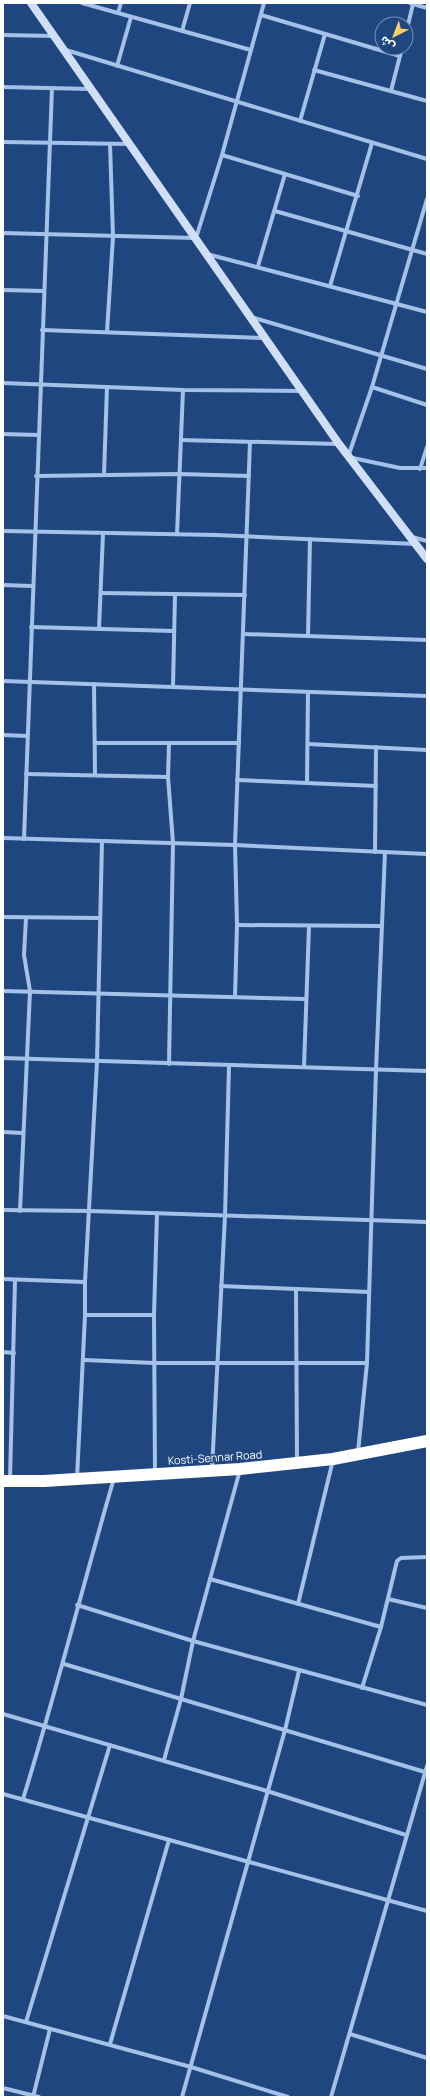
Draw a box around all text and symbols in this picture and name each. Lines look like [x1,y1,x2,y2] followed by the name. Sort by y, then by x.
[374,16,414,56] north arrow
[376,33,398,54] text: ش
[167,1446,263,1468] street label: Kosti-Sennar Road

